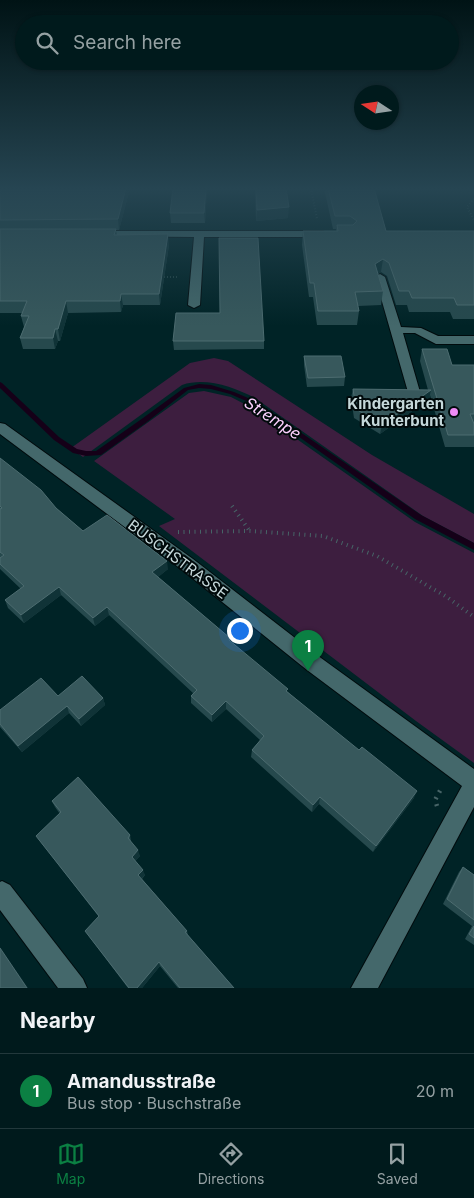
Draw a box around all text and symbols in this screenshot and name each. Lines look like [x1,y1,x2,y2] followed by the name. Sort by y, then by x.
[15,15,459,70] search box
[33,29,61,57] icon: search
[73,31,182,54] text: Search here
[354,85,399,130] north arrow
[241,392,305,444] water label: Strempe
[347,394,444,430] place label: Kindergarten Kunterbunt
[448,406,460,418] marker: Kindergarten Kunterbunt
[124,515,232,603] street label: BUSCHSTRASSE
[227,618,253,644] your location
[292,630,324,671] pin: 1
[20,1008,95,1033] text: Nearby
[67,1070,216,1093] text: Amandusstraße
[33,1081,39,1101] text: 1
[416,1081,454,1101] text: 20 m
[67,1093,241,1113] text: Bus stop · Buschstraße
[56,1140,85,1187] tab: Map
[198,1140,264,1187] tab: Directions
[377,1140,418,1187] tab: Saved

